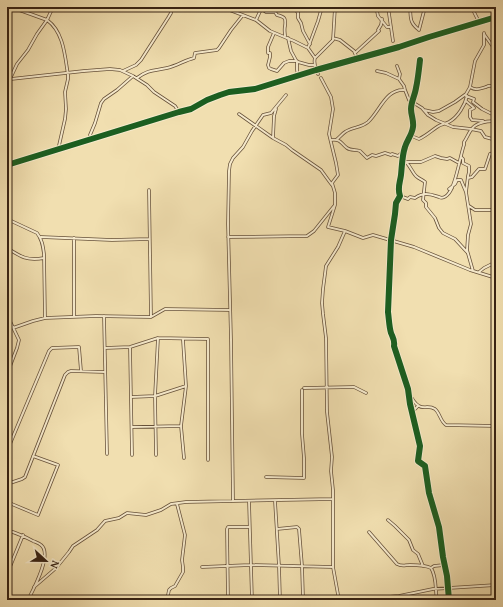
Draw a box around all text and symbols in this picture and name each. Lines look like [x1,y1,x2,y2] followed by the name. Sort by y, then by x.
[26,541,66,581] north arrow
[46,558,64,572] text: N

